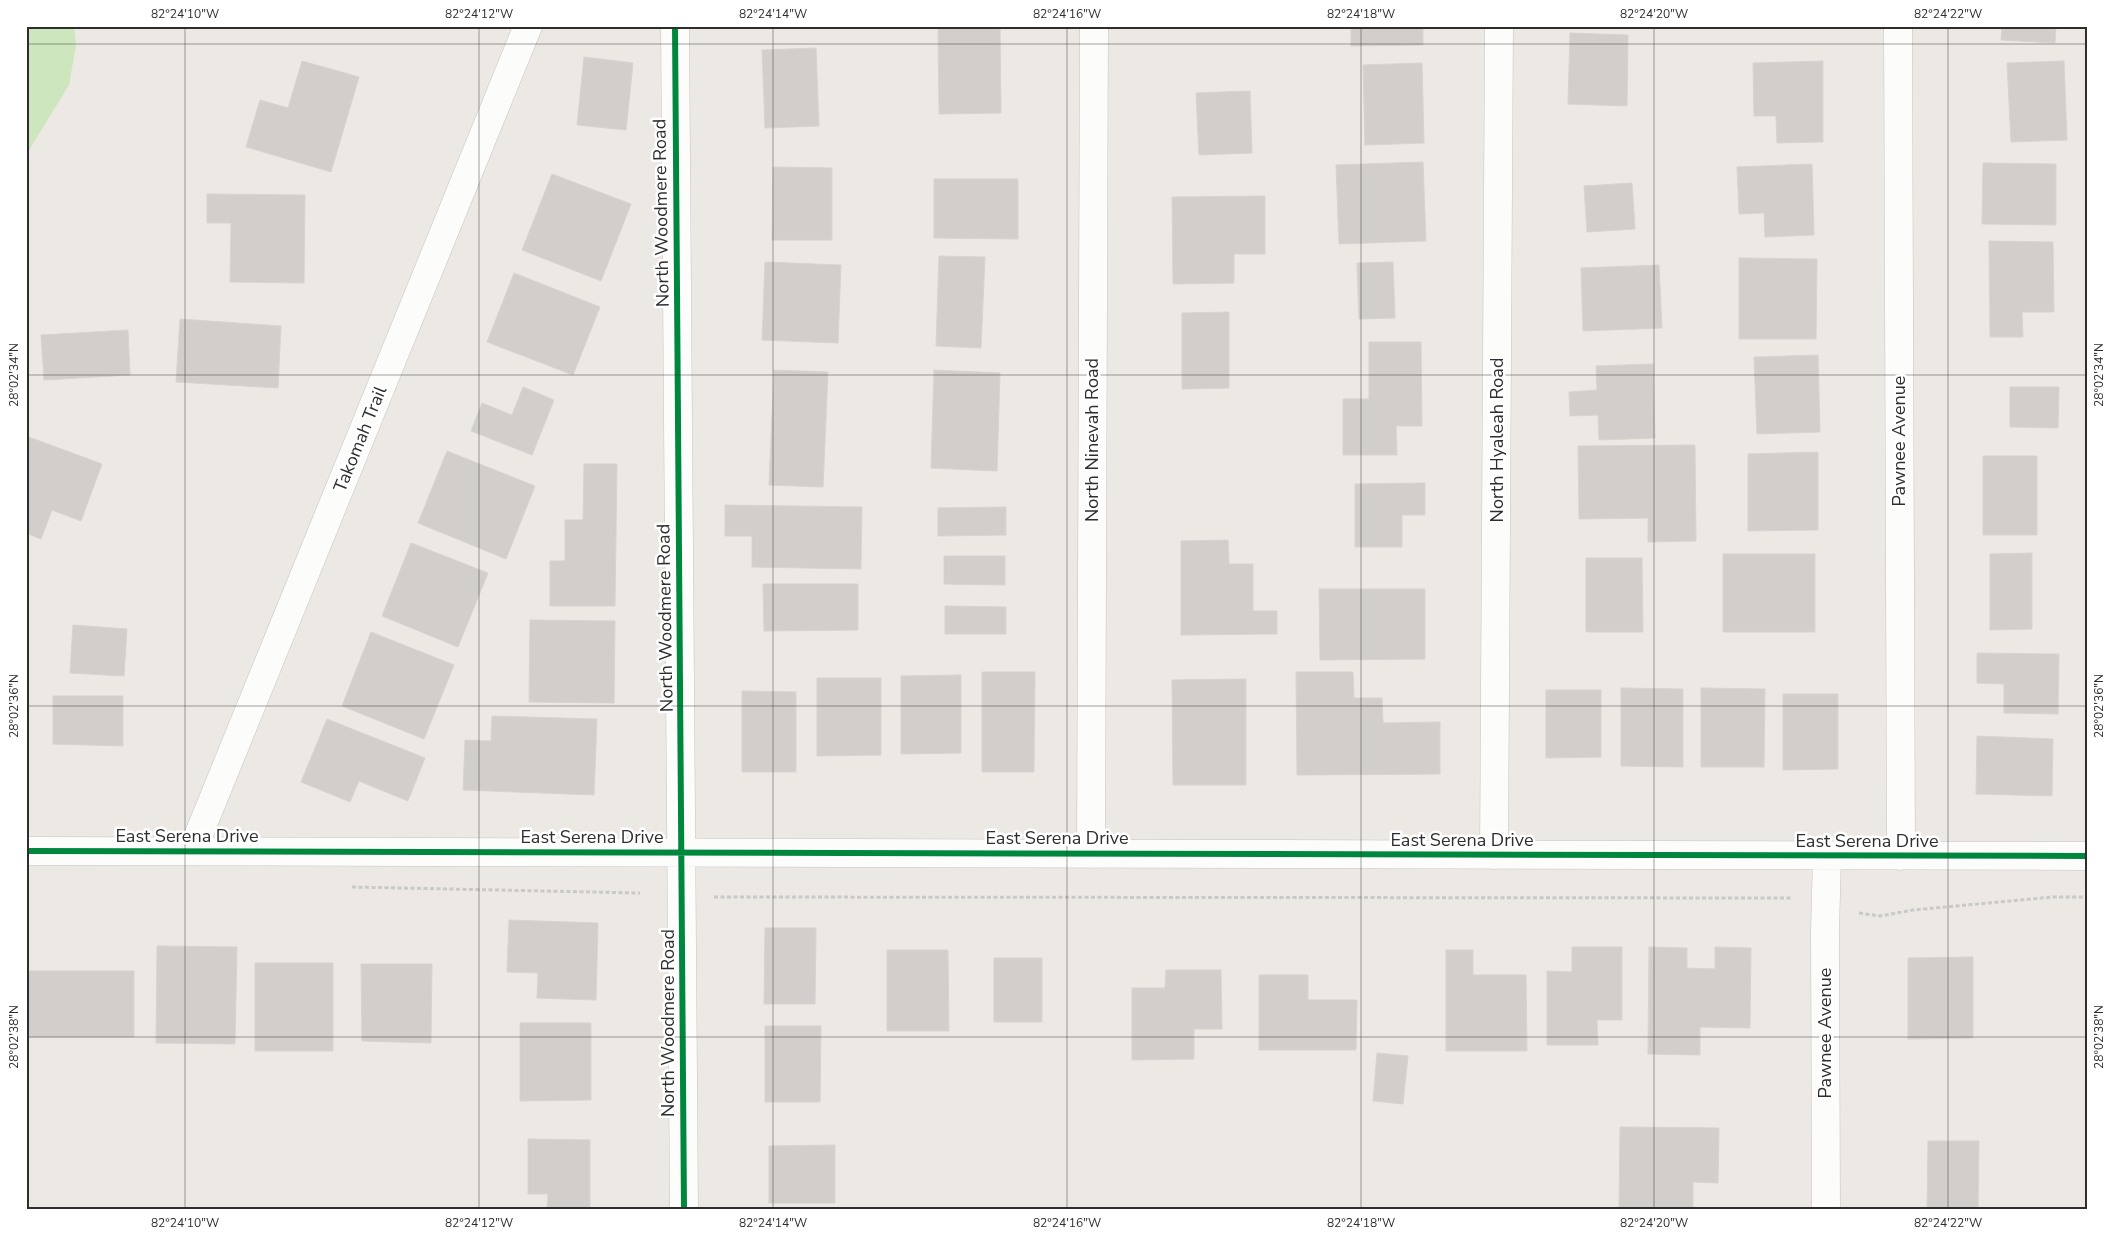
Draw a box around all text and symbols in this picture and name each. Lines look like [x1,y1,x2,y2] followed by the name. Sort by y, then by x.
[151,6,219,22] text: 82°24'10"W
[445,6,513,22] text: 82°24'12"W
[739,6,807,22] text: 82°24'14"W
[1033,6,1101,22] text: 82°24'16"W
[1327,6,1395,22] text: 82°24'18"W
[1620,6,1688,22] text: 82°24'20"W
[1914,6,1982,22] text: 82°24'22"W
[647,119,675,307] street label: North Woodmere Road
[6,343,22,407] text: 28°02'34"N
[2091,343,2107,407] text: 28°02'34"N
[1080,358,1104,522] street label: North Ninevah Road
[1485,358,1509,522] street label: North Hyaleah Road
[1887,376,1911,506] street label: Pawnee Avenue
[328,382,392,496] street label: Takomah Trail
[651,524,679,712] street label: North Woodmere Road
[6,674,22,738] text: 28°02'36"N
[2091,674,2107,738] text: 28°02'36"N
[115,824,259,848] street label: East Serena Drive
[520,825,664,849] street label: East Serena Drive
[985,826,1129,850] street label: East Serena Drive
[1390,828,1534,852] street label: East Serena Drive
[1795,829,1939,853] street label: East Serena Drive
[656,929,680,1117] street label: North Woodmere Road
[1813,968,1837,1098] street label: Pawnee Avenue
[6,1005,22,1069] text: 28°02'38"N
[2091,1005,2107,1069] text: 28°02'38"N
[151,1215,219,1231] text: 82°24'10"W
[445,1215,513,1231] text: 82°24'12"W
[739,1215,807,1231] text: 82°24'14"W
[1033,1215,1101,1231] text: 82°24'16"W
[1327,1215,1395,1231] text: 82°24'18"W
[1620,1215,1688,1231] text: 82°24'20"W
[1914,1215,1982,1231] text: 82°24'22"W

